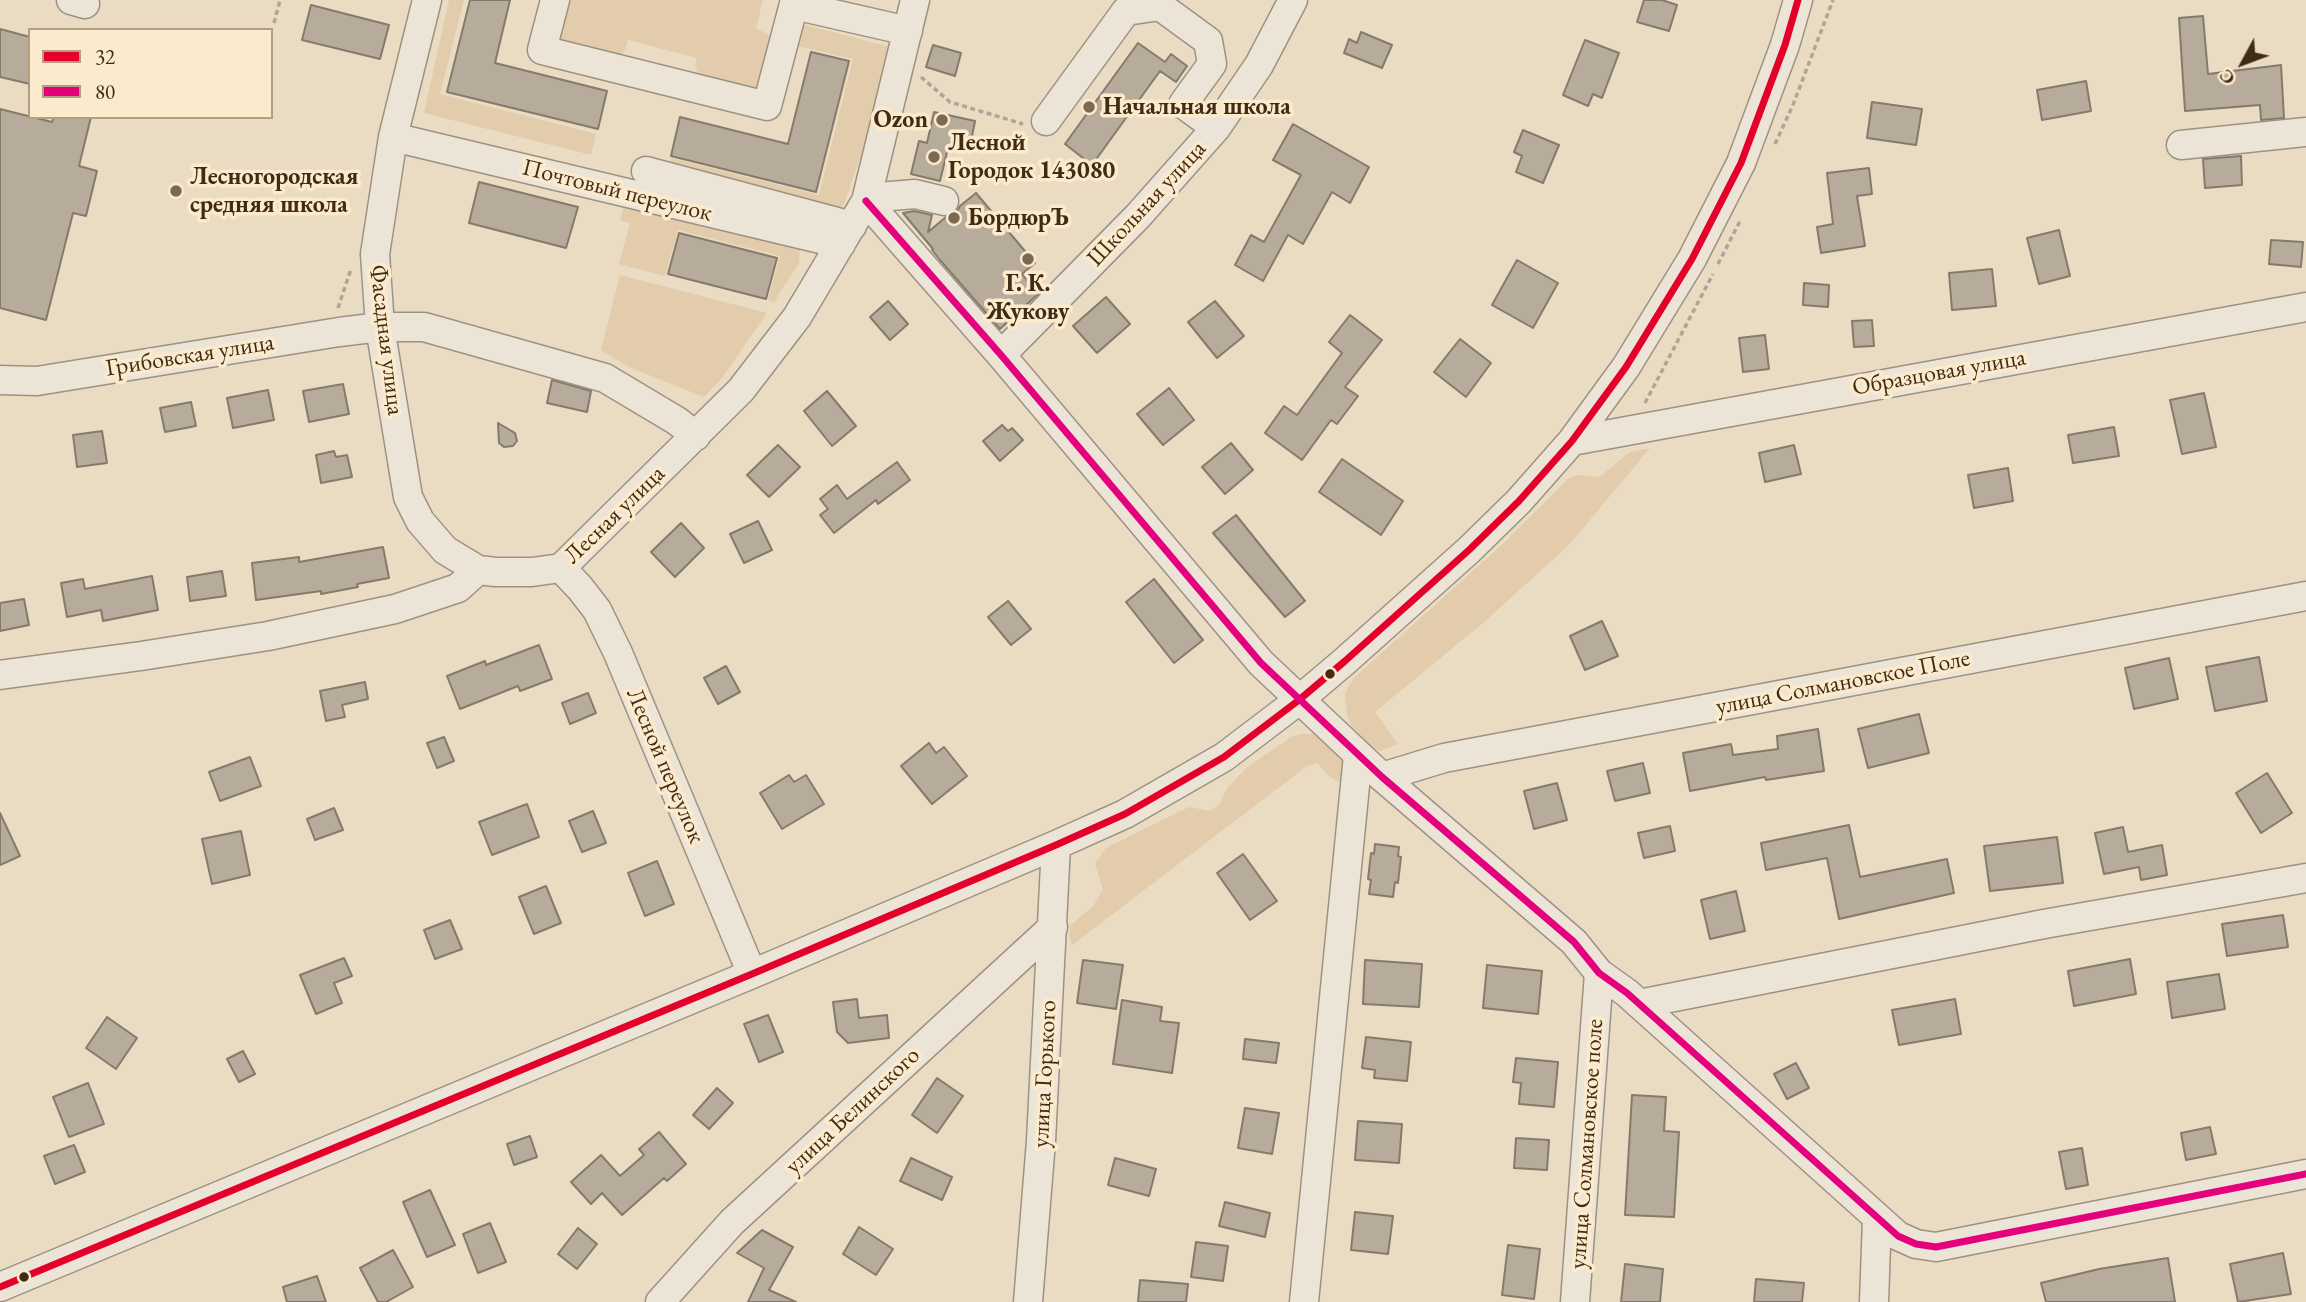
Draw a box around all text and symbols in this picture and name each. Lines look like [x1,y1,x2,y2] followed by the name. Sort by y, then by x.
[28,28,273,119] legend
[2208,28,2278,98] north arrow
[95,43,115,70] text: 32
[2213,64,2241,90] text: С
[95,78,115,105] text: 80
[1103,93,1291,121] place label: Начальная школа
[1081,99,1097,115] marker: Начальная школа
[874,106,928,134] place label: Ozon
[934,112,950,128] marker: Ozon
[948,129,1115,185] place label: Лесной Городок 143080
[1081,135,1213,273] street label: Школьная улица
[926,149,942,165] marker: Лесной Городок 143080
[519,153,715,229] street label: Почтовый переулок
[190,163,358,219] place label: Лесногородская средняя школа
[168,183,184,199] marker: Лесногородская средняя школа
[968,204,1069,232] place label: БордюрЪ
[946,210,962,226] marker: БордюрЪ
[1020,251,1036,267] marker: Г. К. Жукову
[362,263,410,417] street label: Фасадная улица
[987,270,1069,326] place label: Г. К. Жукову
[104,328,276,384] street label: Грибовская улица
[1850,344,2028,402] street label: Образцовая улица
[559,460,671,570] street label: Лесная улица
[1713,644,1973,722] street label: улица Солмановское Поле
[1323,667,1337,681] unlabelled marker
[619,684,711,848] street label: Лесной переулок
[1027,999,1063,1149] street label: улица Горького
[1564,1018,1610,1270] street label: улица Солмановское поле
[780,1041,926,1181] street label: улица Белинского
[17,1270,31,1284] unlabelled marker

